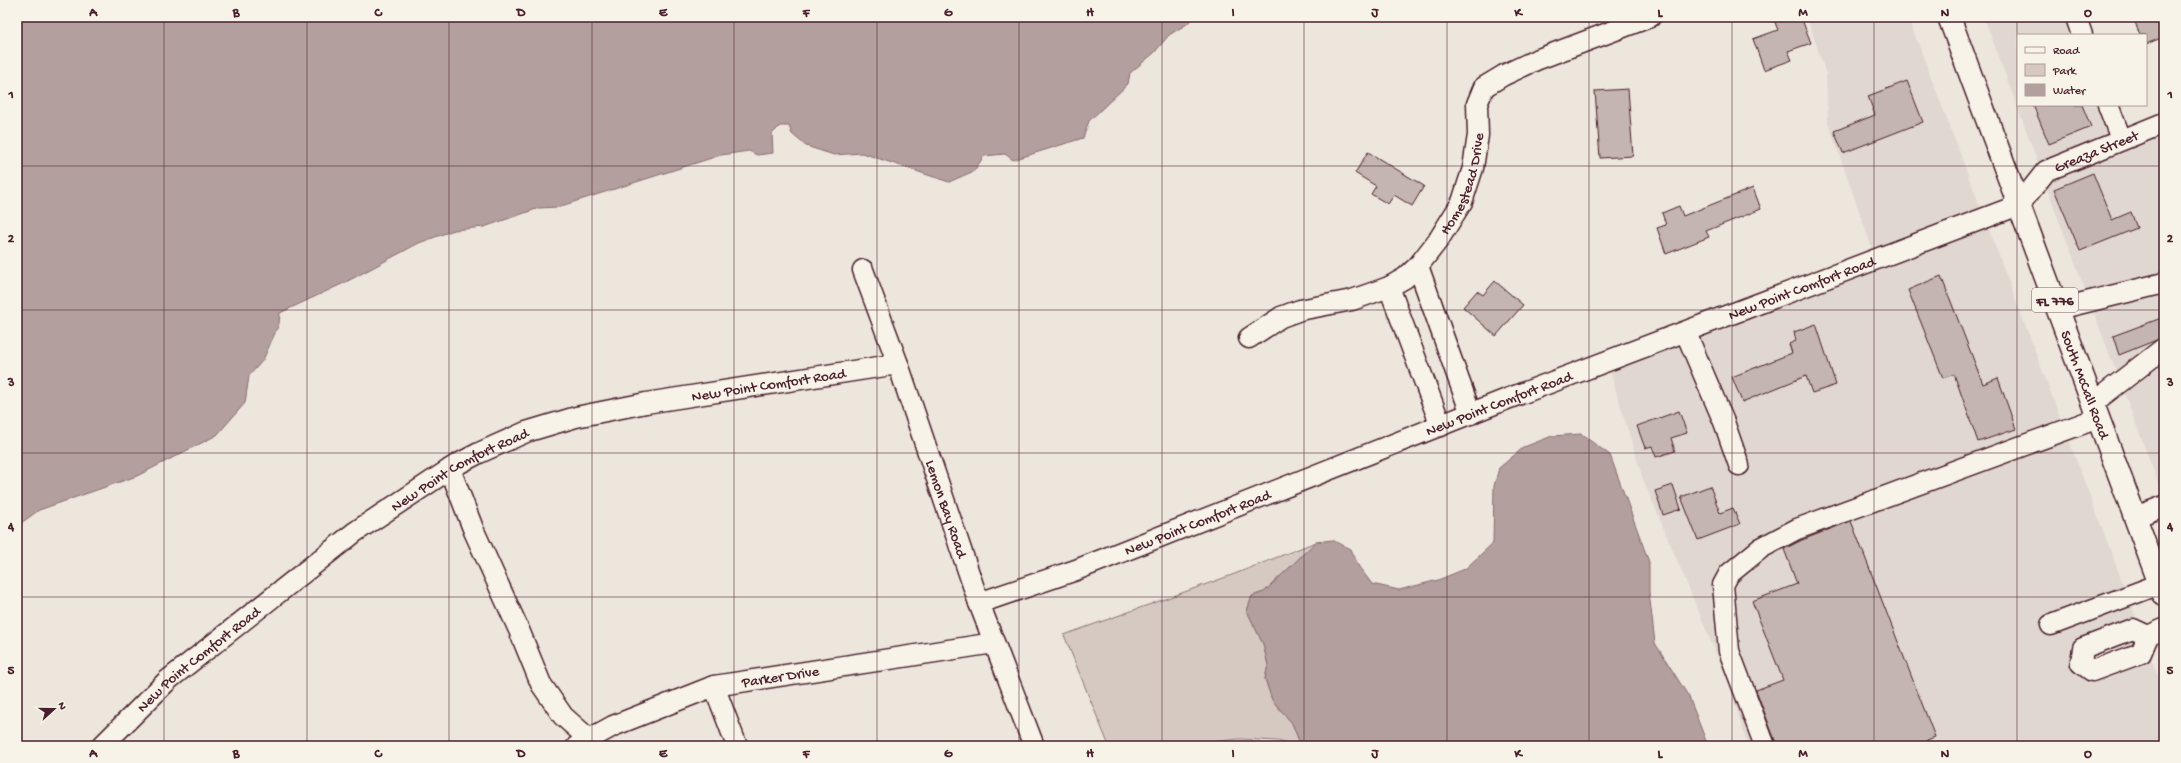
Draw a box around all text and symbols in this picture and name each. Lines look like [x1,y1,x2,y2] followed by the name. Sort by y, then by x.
[88,6,98,21] text: A
[232,6,241,21] text: B
[373,6,383,21] text: C
[516,6,526,21] text: D
[659,6,668,21] text: E
[802,6,811,21] text: F
[944,6,953,21] text: G
[1086,6,1094,21] text: H
[1231,6,1235,21] text: I
[1371,6,1380,21] text: J
[1513,6,1523,21] text: K
[1658,6,1664,21] text: L
[1798,6,1808,21] text: M
[1941,6,1950,21] text: N
[2084,6,2092,21] text: O
[2017,34,2147,106] legend
[2053,45,2080,59] text: Road
[2052,65,2078,79] text: Park
[2053,85,2087,99] text: Water
[7,88,14,103] text: 1
[2166,88,2173,103] text: 1
[2052,127,2143,178] street label: Greaza Street
[1437,132,1489,239] street label: Homestead Drive
[8,232,15,247] text: 2
[2167,232,2174,247] text: 2
[1726,253,1879,325] street label: New Point Comfort Road
[2032,288,2078,312] road number: FL 776
[2055,328,2113,443] street label: South McCall Road
[691,365,848,407] street label: New Point Comfort Road
[1424,368,1576,441] street label: New Point Comfort Road
[7,376,15,391] text: 3
[2166,376,2174,391] text: 3
[388,425,533,517] street label: New Point Comfort Road
[920,458,970,562] street label: Lemon Bay Road
[1122,486,1275,561] street label: New Point Comfort Road
[7,520,15,535] text: 4
[2166,520,2174,535] text: 4
[134,603,266,717] street label: New Point Comfort Road
[740,663,821,693] street label: Parker Drive
[8,664,15,679] text: 5
[2167,664,2174,679] text: 5
[34,689,74,729] north arrow
[55,701,68,712] text: N
[88,747,98,762] text: A
[232,747,241,762] text: B
[373,747,383,762] text: C
[516,747,526,762] text: D
[659,747,668,762] text: E
[802,747,811,762] text: F
[944,747,953,762] text: G
[1086,747,1094,762] text: H
[1231,747,1235,762] text: I
[1371,747,1380,762] text: J
[1513,747,1523,762] text: K
[1658,747,1664,762] text: L
[1798,747,1808,762] text: M
[1941,747,1950,762] text: N
[2084,747,2092,762] text: O

